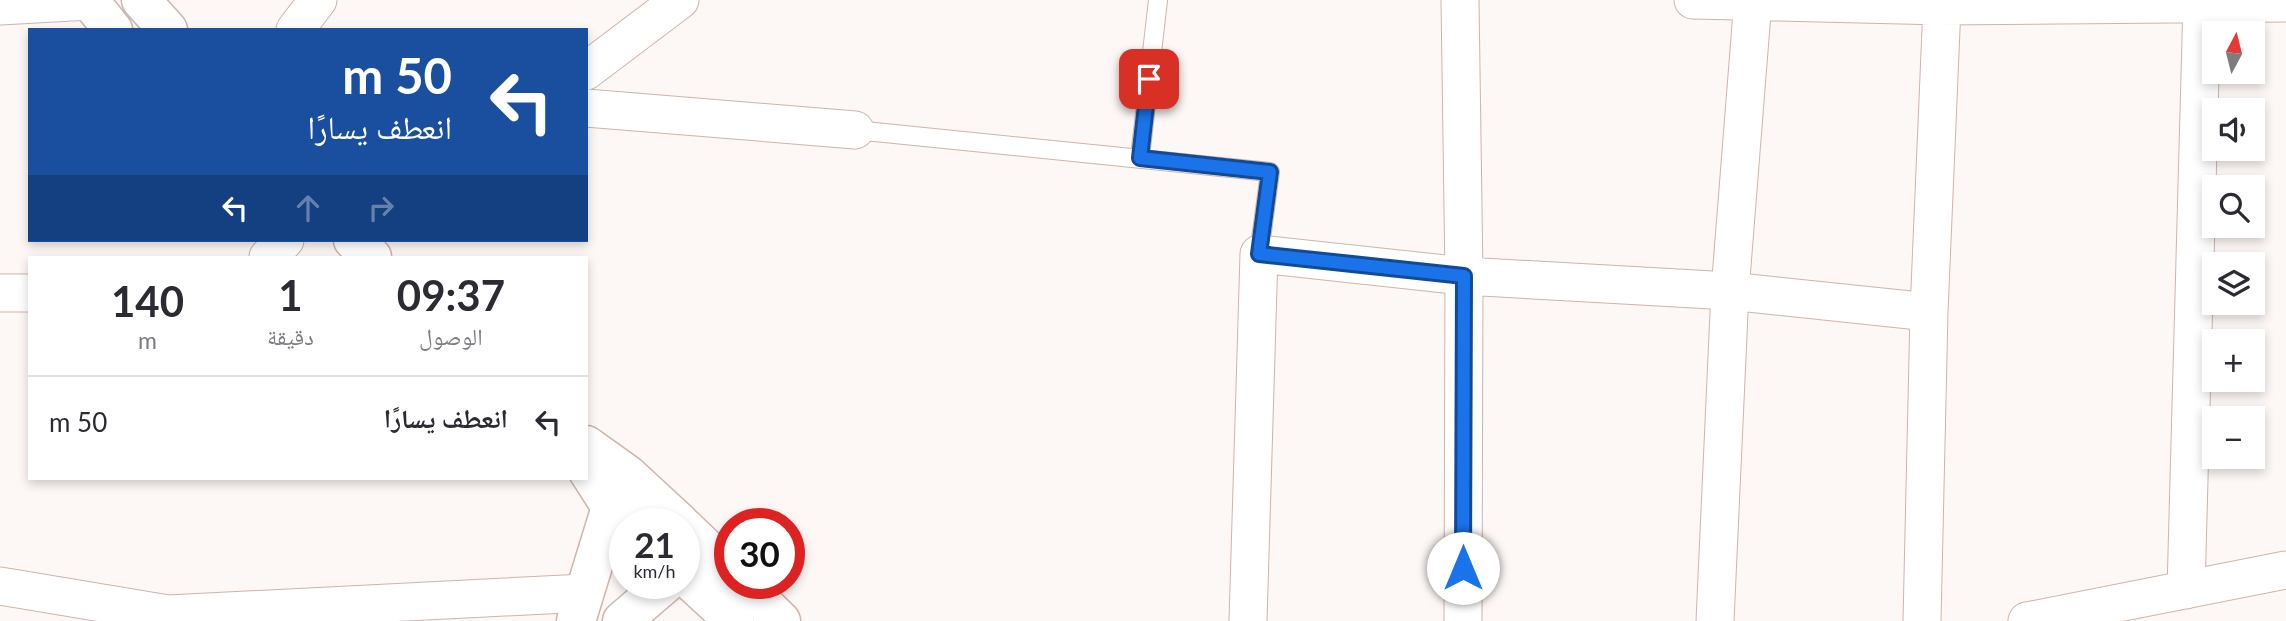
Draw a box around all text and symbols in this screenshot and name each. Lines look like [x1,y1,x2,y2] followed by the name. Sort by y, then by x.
[2202,21,2264,84] north arrow
[2202,21,2265,469] map controls
[342,46,452,104] text: 50 m
[1119,49,1179,109] pin
[476,56,567,147] icon: left
[1130,60,1168,98] icon: arrive
[2202,98,2265,161] button: sound
[308,107,452,146] text: انعطف يسارًا
[2202,175,2265,238] button: search
[216,189,254,227] icon: left
[289,189,327,227] icon: ahead
[362,189,400,227] icon: right
[2202,252,2265,315] button: layers
[278,270,303,320] text: 1
[397,270,505,320] text: 09:37
[111,276,184,326] text: 140
[267,322,314,350] text: دقيقة
[419,322,483,350] text: الوصول
[138,326,157,354] text: m
[2202,329,2265,392] button: +
[384,402,508,434] text: انعطف يسارًا
[529,403,567,441] icon: left
[49,406,107,438] text: 50 m
[2202,406,2265,469] button: −
[714,508,805,599] speed limit sign: 30
[634,523,675,565] text: 21
[1426,531,1500,605] position arrow
[633,560,676,582] text: km/h

